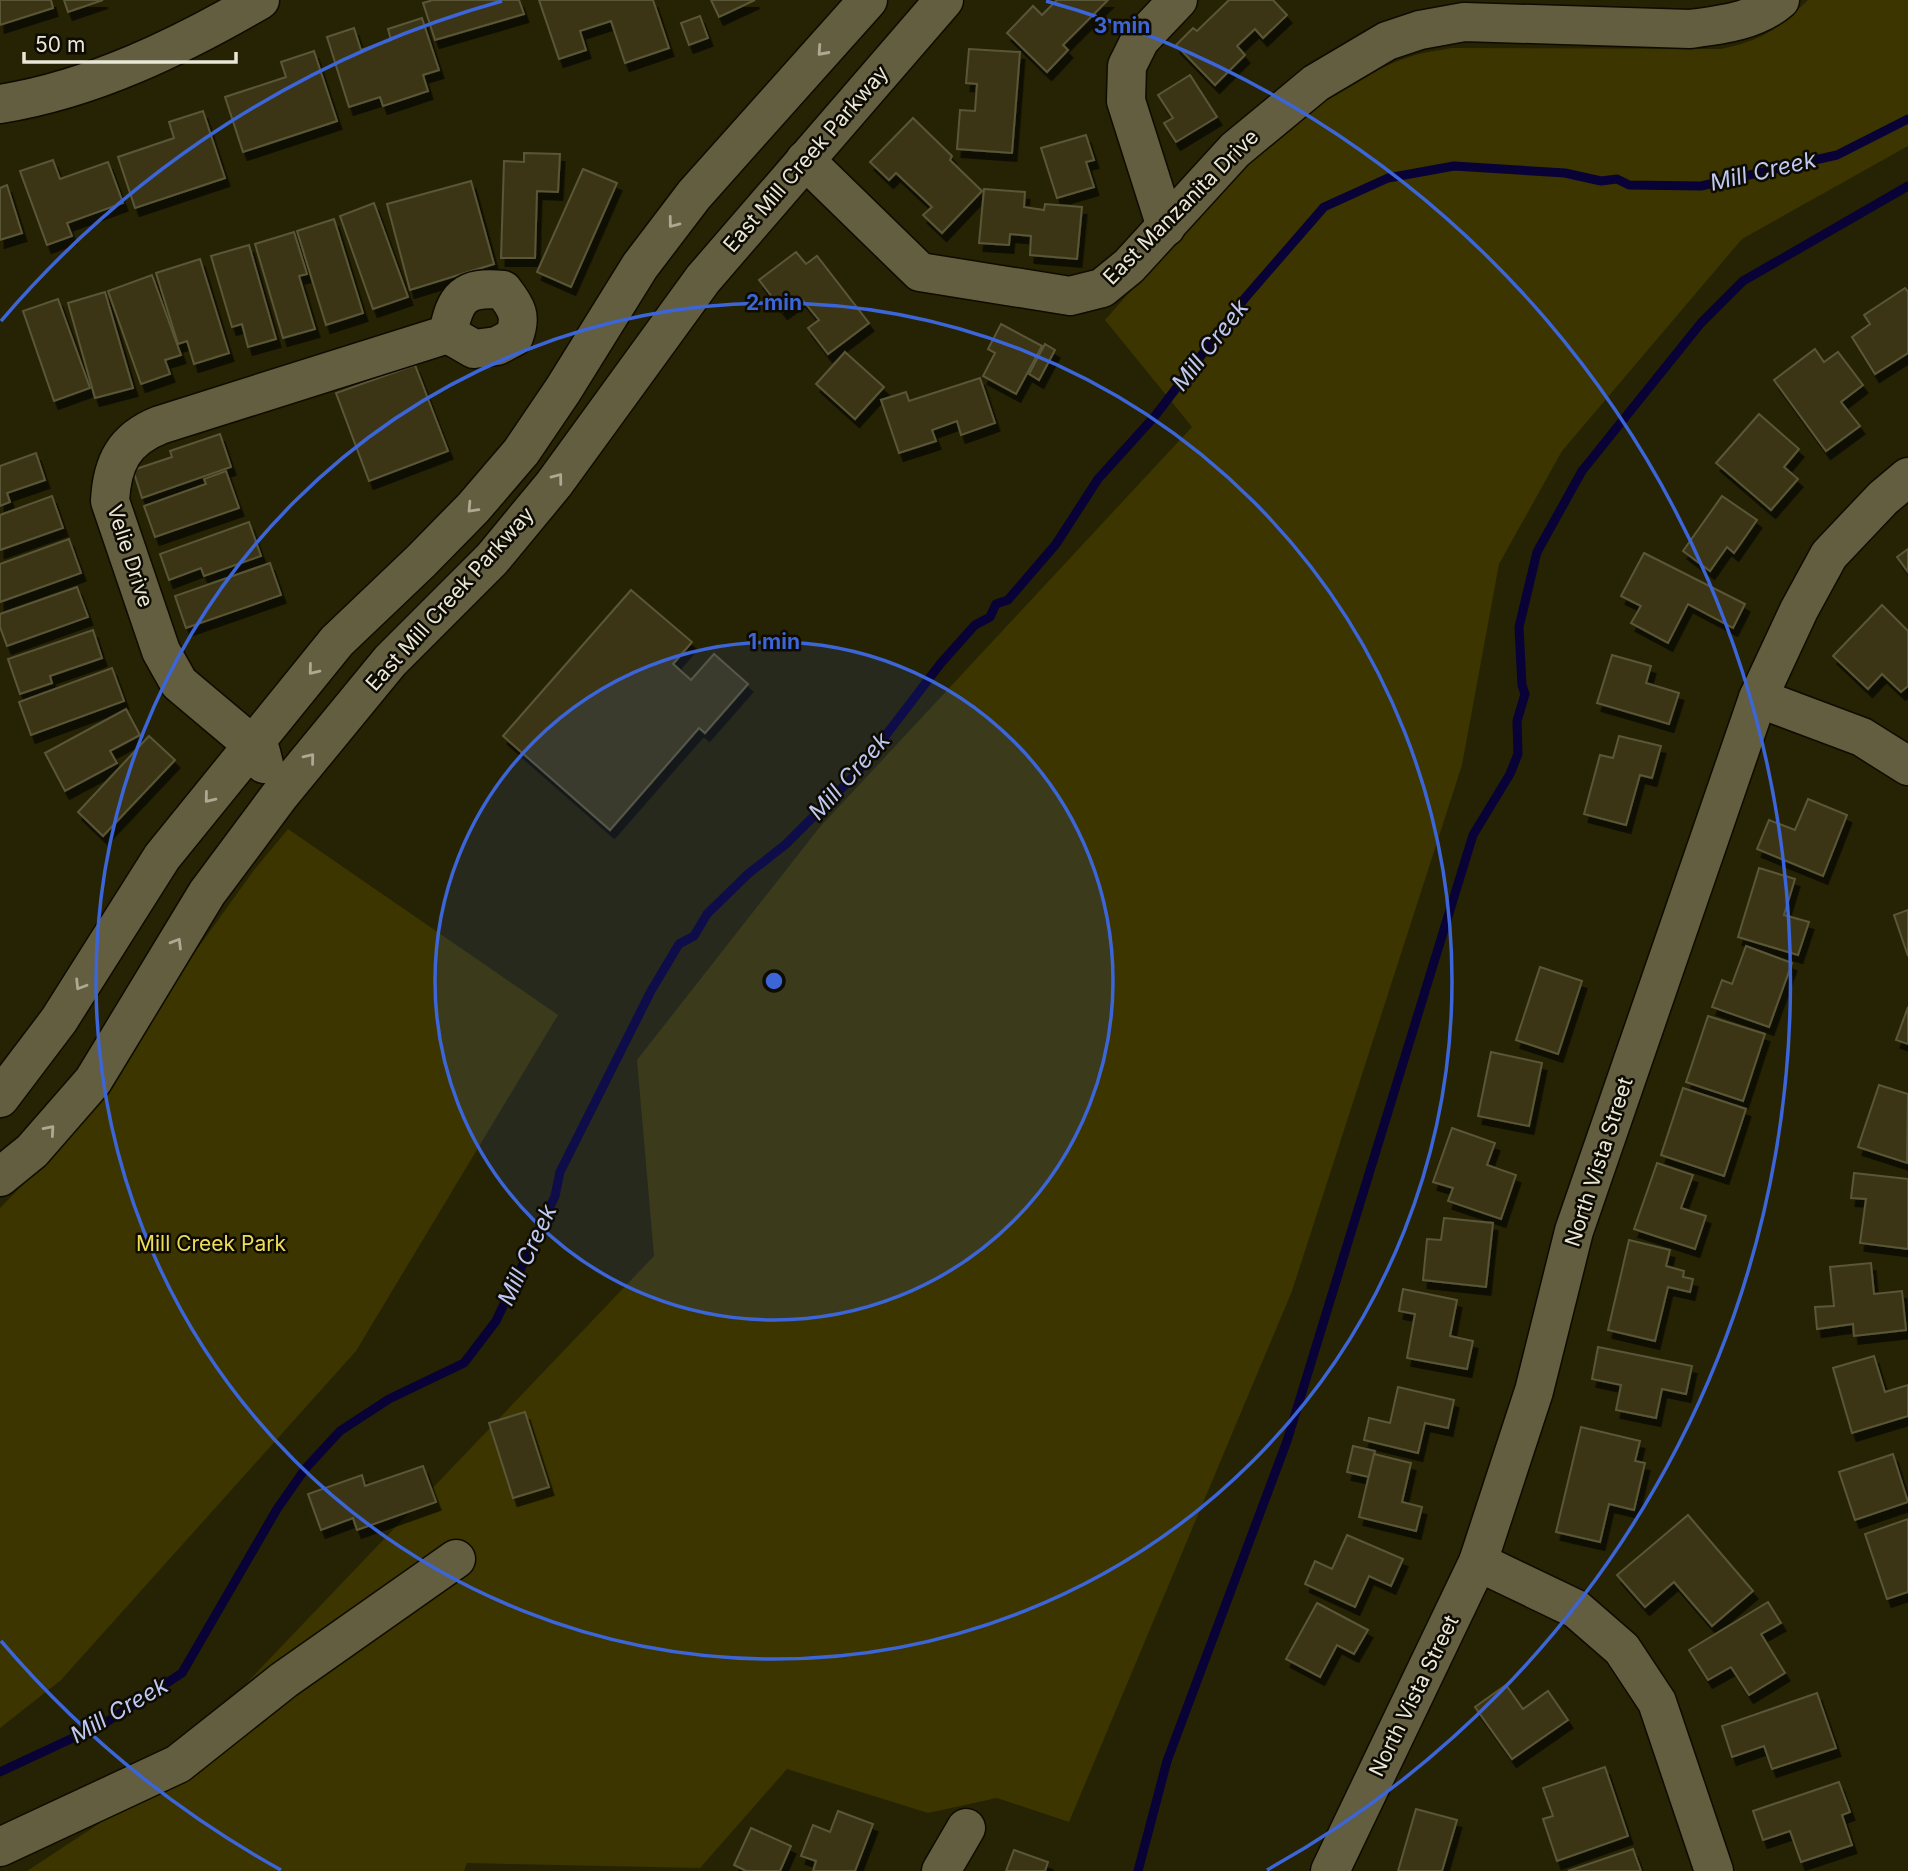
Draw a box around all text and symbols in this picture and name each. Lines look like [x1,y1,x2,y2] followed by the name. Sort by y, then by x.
[1094,13,1150,38] text: 3 min
[24,21,236,65] scale bar
[35,32,85,57] text: 50 m
[818,43,830,56] one-way arrow
[718,60,893,257] street label: East Mill Creek Parkway
[1098,124,1263,289] street label: East Manzanita Drive
[1707,145,1819,197] water label: Mill Creek
[669,215,682,227] one-way arrow
[746,290,802,315] text: 2 min
[1166,293,1255,396] water label: Mill Creek
[549,473,562,486] one-way arrow
[468,500,480,513] one-way arrow
[360,501,539,696] street label: East Mill Creek Parkway
[102,502,159,610] street label: Velie Drive
[748,629,800,654] text: 1 min
[309,662,321,675] one-way arrow
[802,726,896,826] water label: Mill Creek
[302,754,314,767] one-way arrow
[205,791,218,803] one-way arrow
[169,937,182,950] one-way arrow
[762,969,786,993] centre of rings
[76,978,89,991] one-way arrow
[1559,1074,1638,1250] street label: North Vista Street
[42,1126,54,1139] one-way arrow
[491,1200,563,1310] water label: Mill Creek
[136,1231,286,1256] park label: Mill Creek Park
[1364,1611,1464,1781] street label: North Vista Street
[65,1671,173,1749] water label: Mill Creek

